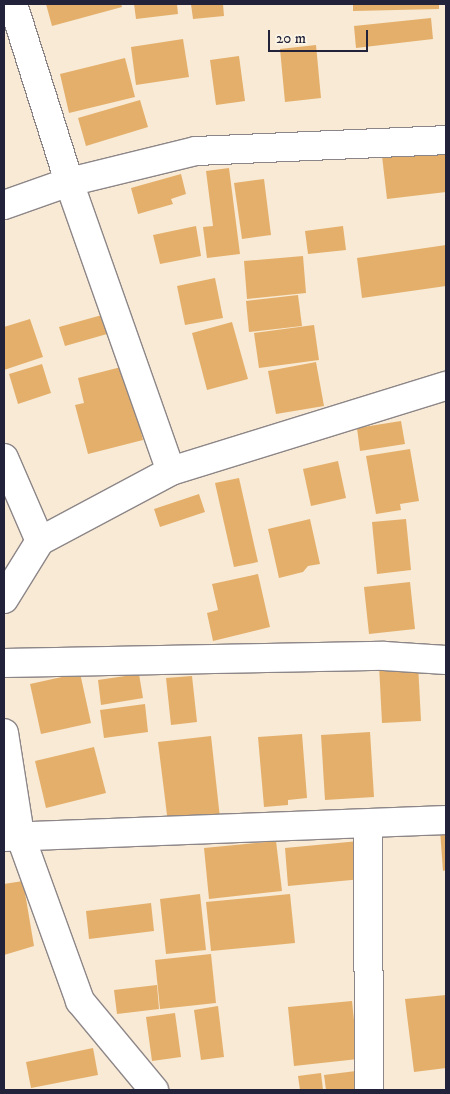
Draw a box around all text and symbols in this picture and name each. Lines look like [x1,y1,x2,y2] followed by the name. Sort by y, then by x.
[270,20,370,52] scale bar
[276,29,306,48] text: 20 m

